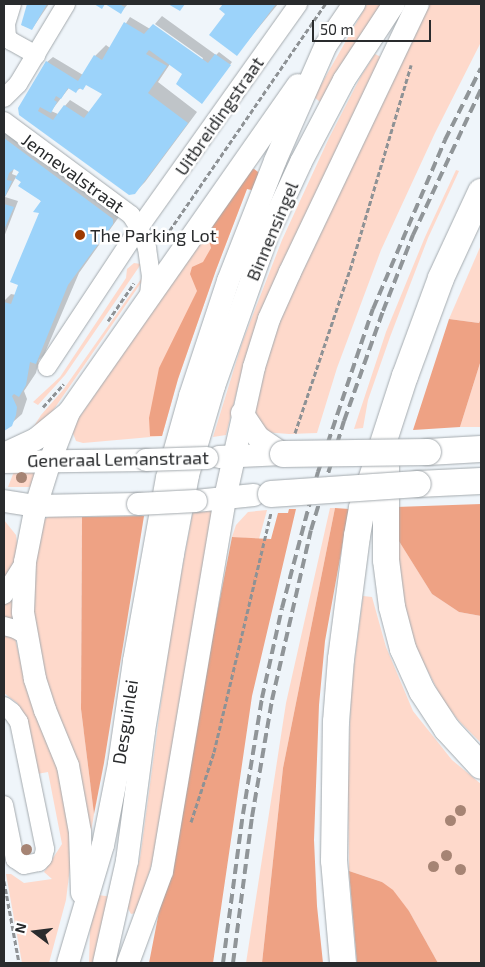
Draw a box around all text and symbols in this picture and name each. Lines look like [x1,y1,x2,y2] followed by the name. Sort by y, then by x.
[315,10,434,42] scale bar
[320,20,354,38] text: 50 m
[170,53,268,179] street label: Uitbreidingstraat
[18,129,128,217] street label: Jennevalstraat
[241,178,303,284] street label: Binnensingel
[90,224,217,246] place label: The Parking Lot
[74,229,86,241] marker: The Parking Lot
[27,447,209,471] street label: Generaal Lemanstraat
[108,678,142,766] street label: Desguinlei
[10,907,60,957] north arrow
[11,921,30,935] text: N

